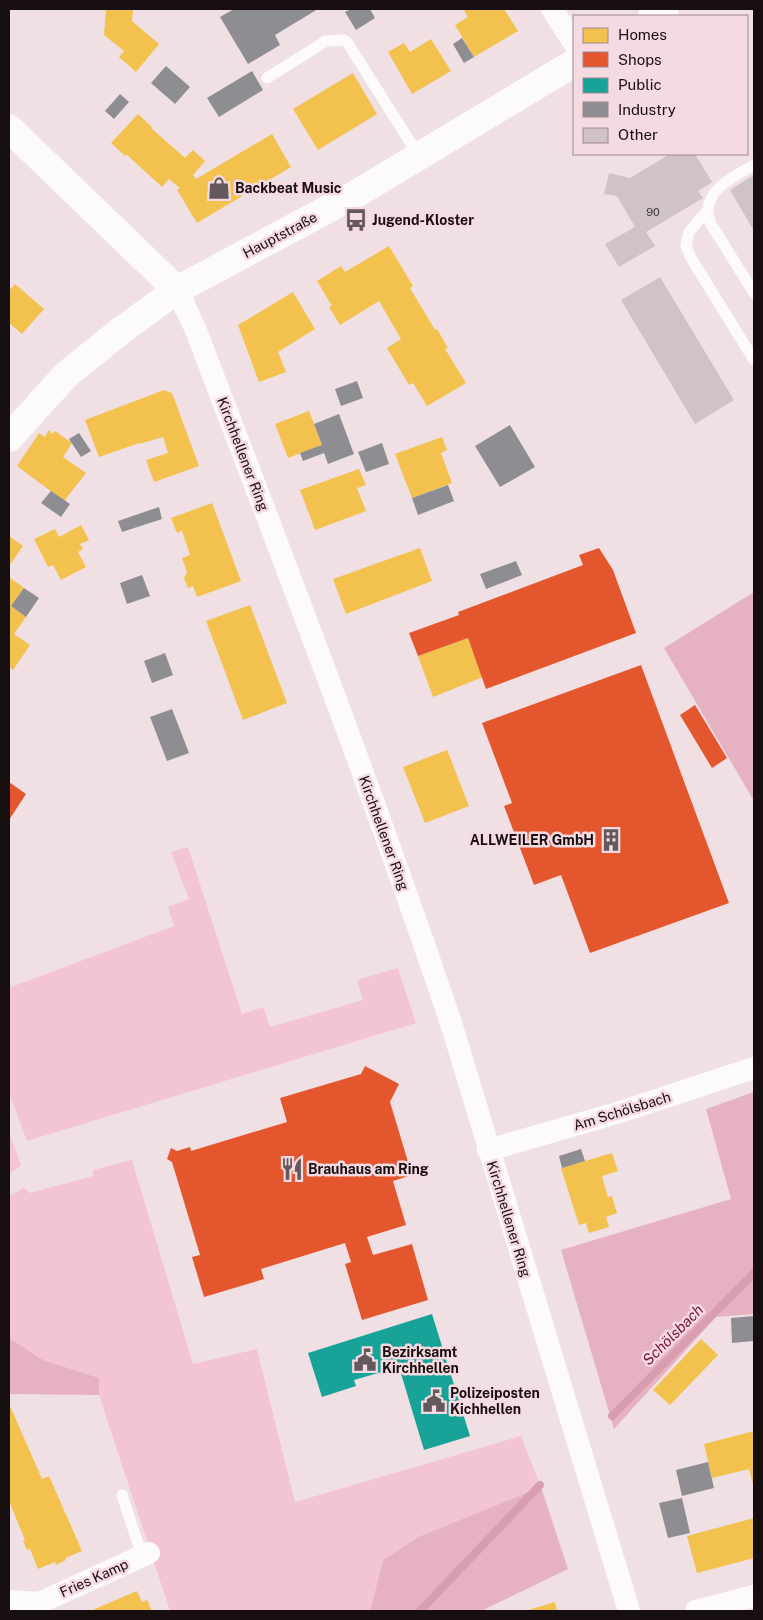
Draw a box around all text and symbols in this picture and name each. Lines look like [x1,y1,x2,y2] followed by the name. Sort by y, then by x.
[573,15,748,155] legend
[618,26,667,43] text: Homes
[618,51,662,68] text: Shops
[618,76,662,93] text: Public
[618,101,676,118] text: Industry
[618,126,658,143] text: Other
[206,175,232,201] shop icon: Backbeat Music
[235,180,342,196] place label: Backbeat Music
[646,206,660,218] house number: 90
[343,207,369,233] bus stop icon: Jugend-Kloster
[240,209,320,261] street label: Hauptstraße
[372,212,474,228] place label: Jugend-Kloster
[214,395,272,513] street label: Kirchhellener Ring
[356,774,412,893] street label: Kirchhellener Ring
[598,827,624,853] building icon: ALLWEILER GmbH
[470,832,594,848] place label: ALLWEILER GmbH
[571,1089,673,1133] street label: Am Schölsbach
[279,1156,305,1182] restaurant icon: Brauhaus am Ring
[484,1159,534,1279] street label: Kirchhellener Ring
[308,1161,429,1177] place label: Brauhaus am Ring
[639,1301,706,1368] water label: Schölsbach
[382,1344,459,1376] place label: Bezirksamt Kirchhellen
[352,1347,378,1373] public building icon: Bezirksamt Kirchhellen
[450,1385,540,1417] place label: Polizeiposten Kichhellen
[421,1388,447,1414] public building icon: Polizeiposten Kichhellen
[57,1556,131,1600] street label: Fries Kamp

